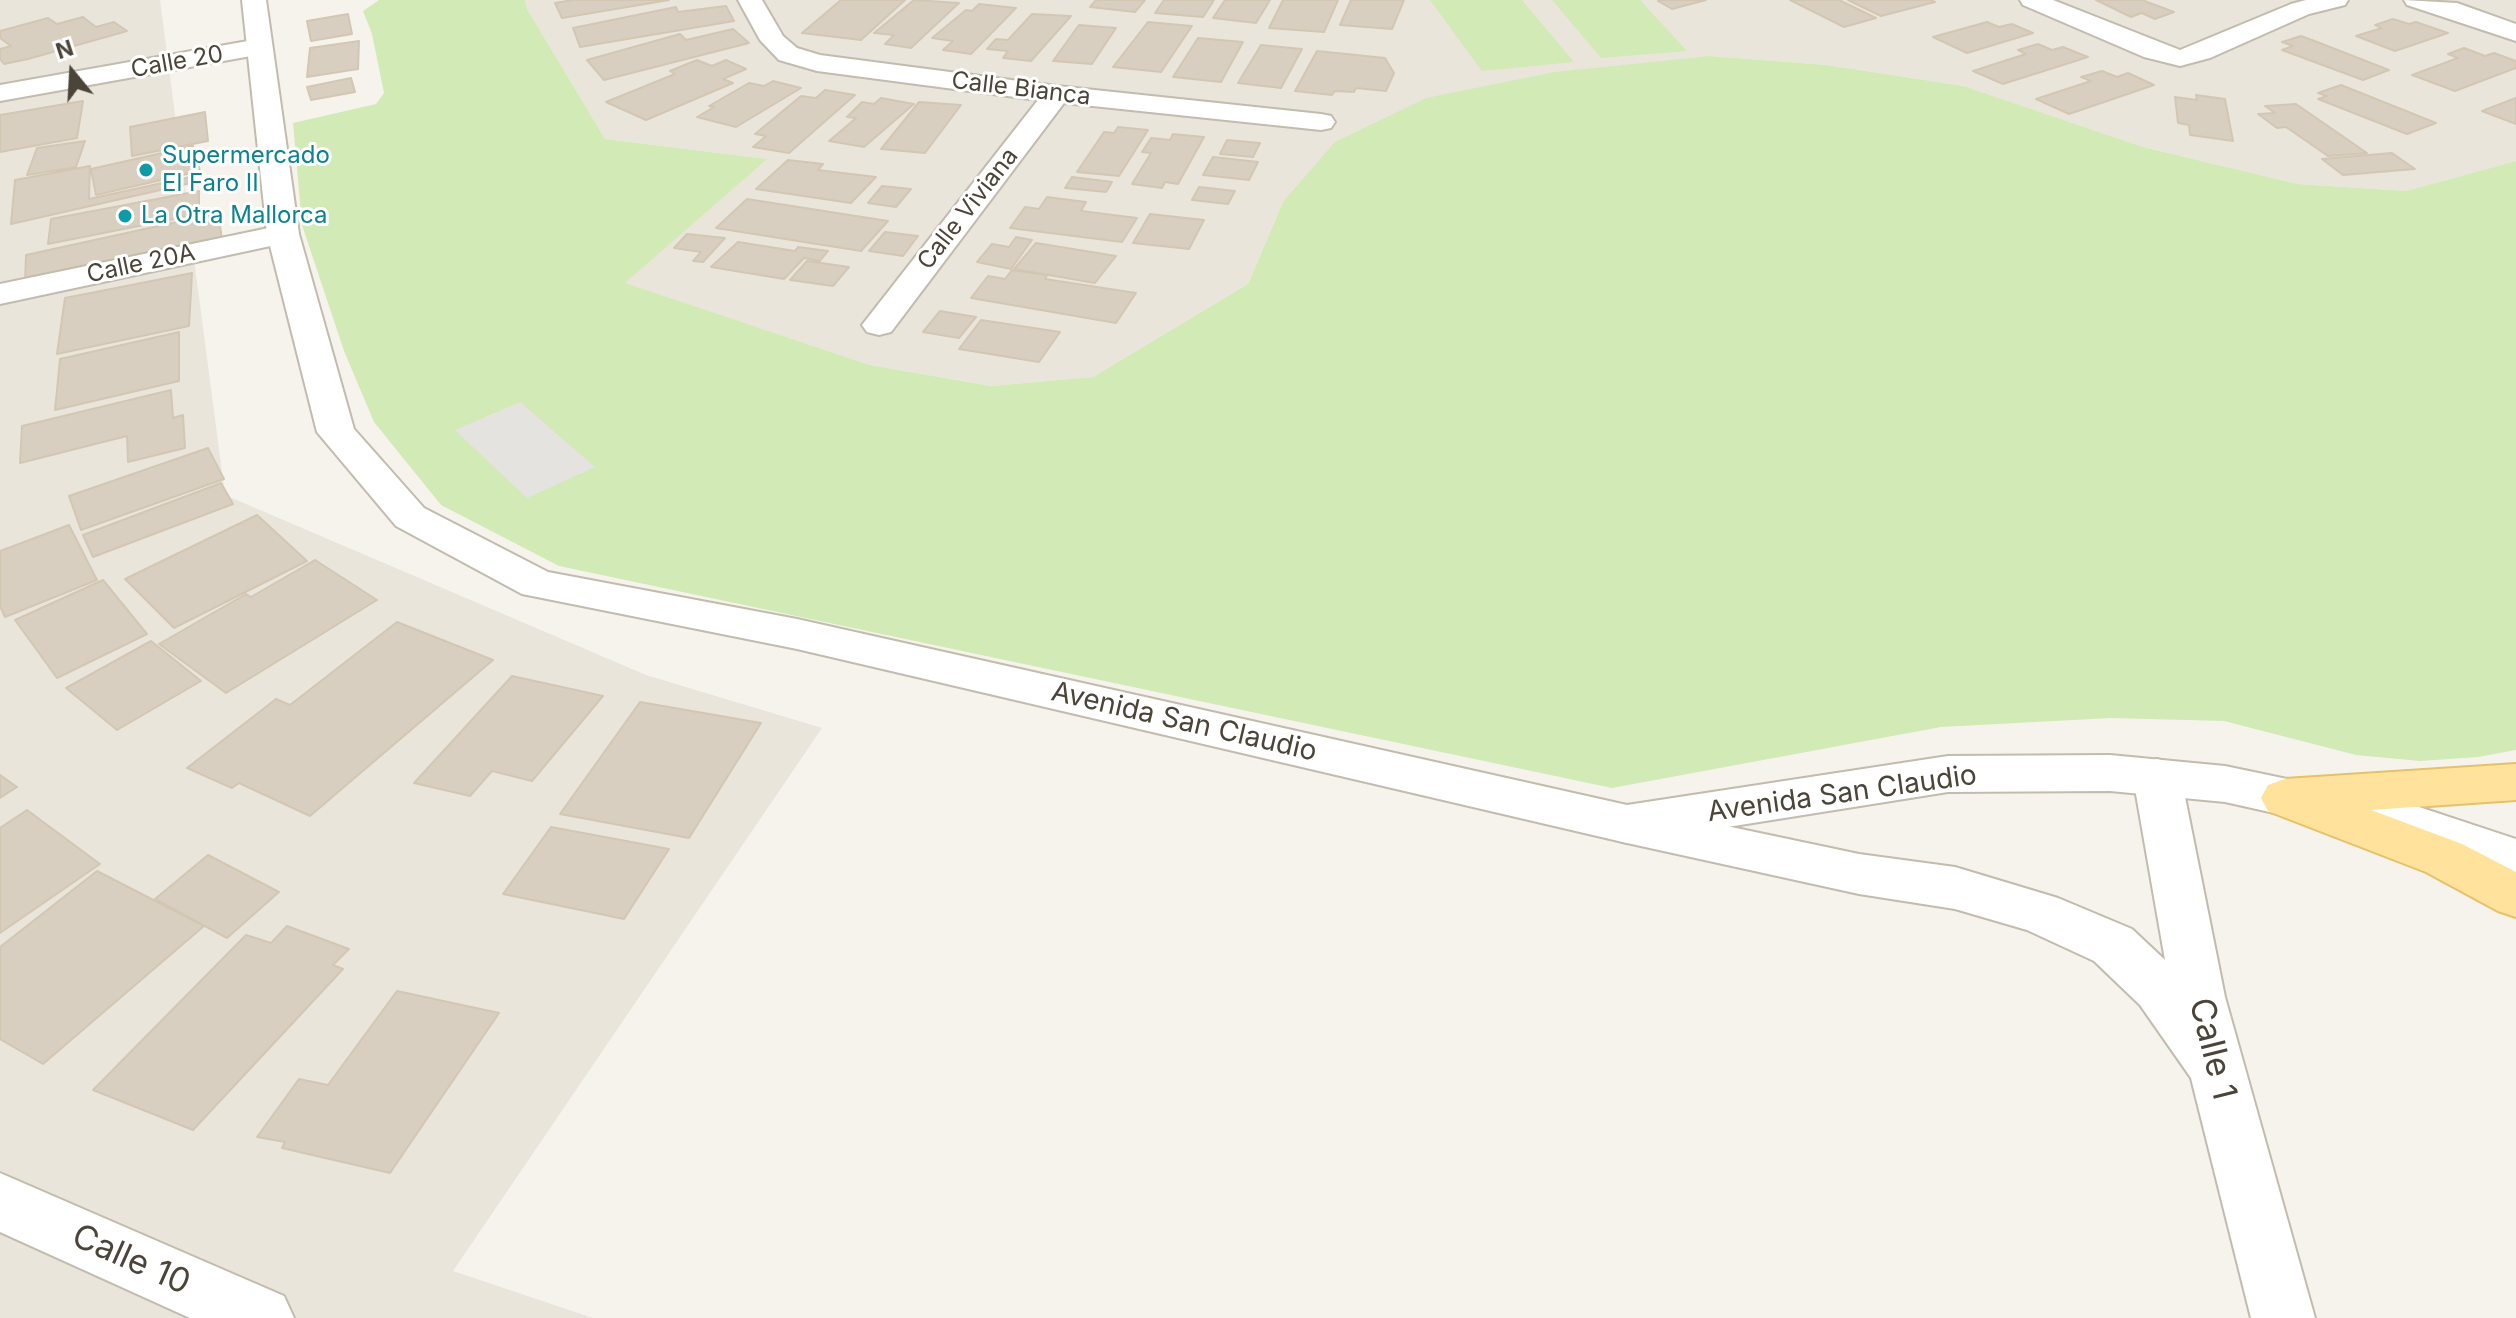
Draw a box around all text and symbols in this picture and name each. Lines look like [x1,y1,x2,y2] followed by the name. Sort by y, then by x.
[32,32,112,112] north arrow
[53,34,77,64] text: N
[129,40,225,84] street label: Calle 20
[950,66,1092,112] street label: Calle Bianca
[162,142,330,198] place label: Supermercado El Faro II
[912,143,1024,275] street label: Calle Viviana
[137,161,155,179] marker: Supermercado El Faro II
[141,202,327,230] place label: La Otra Mallorca
[116,207,134,225] marker: La Otra Mallorca
[84,239,198,289] street label: Calle 20A
[1048,675,1320,769] street label: Avenida San Claudio
[1705,758,1979,830] street label: Avenida San Claudio
[2180,994,2244,1104] street label: Calle 1
[66,1216,196,1304] street label: Calle 10

